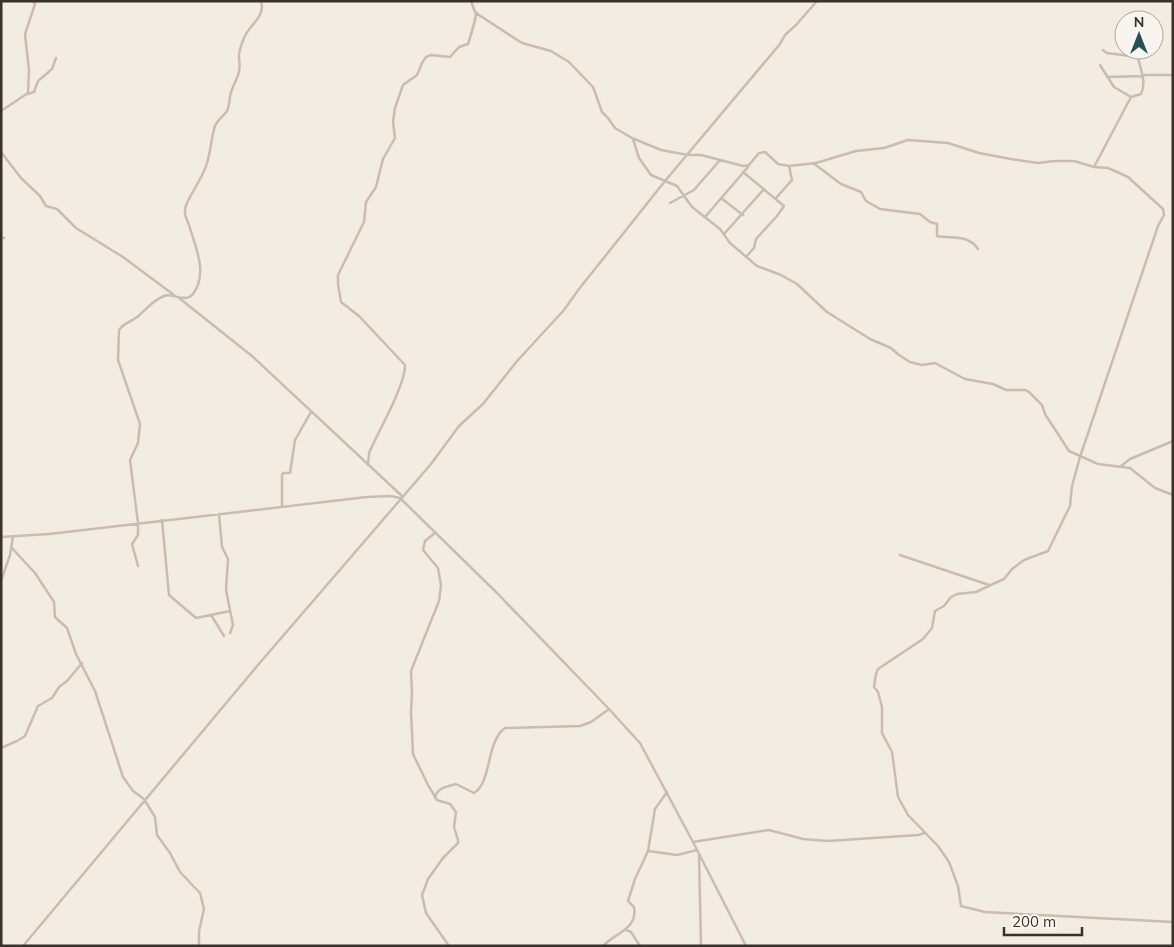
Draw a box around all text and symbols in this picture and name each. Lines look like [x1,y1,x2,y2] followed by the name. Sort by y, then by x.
[1114,10,1164,60] north arrow
[1134,13,1144,31] text: N
[1004,904,1082,936] scale bar
[1012,912,1056,931] text: 200 m

